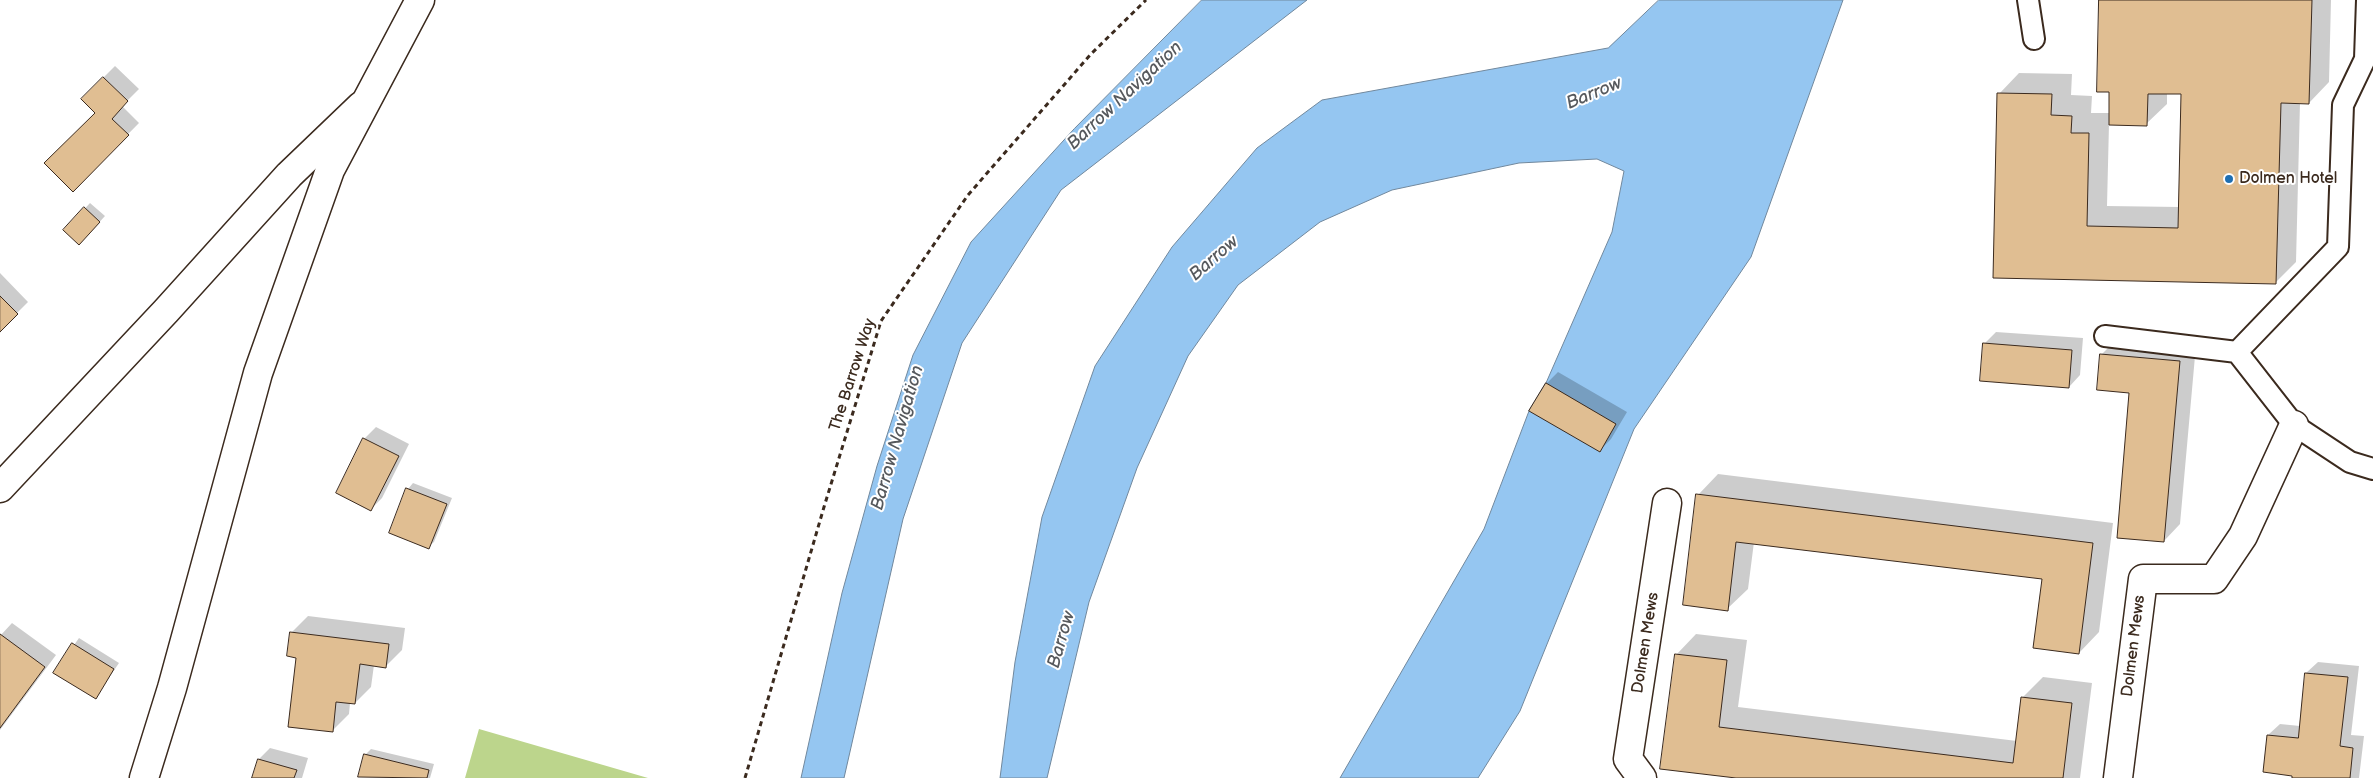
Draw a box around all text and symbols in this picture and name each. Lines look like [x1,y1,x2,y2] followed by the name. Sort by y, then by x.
[1063,37,1187,155] water label: Barrow Navigation
[1563,73,1625,115] water label: Barrow
[2239,169,2337,189] place label: Dolmen Hotel
[2223,173,2235,185] marker: Dolmen Hotel
[1185,232,1243,286] water label: Barrow
[826,316,880,434] street label: The Barrow Way
[867,363,929,513] water label: Barrow Navigation
[1629,591,1663,695] street label: Dolmen Mews
[2118,594,2150,698] street label: Dolmen Mews
[1044,609,1080,671] water label: Barrow

